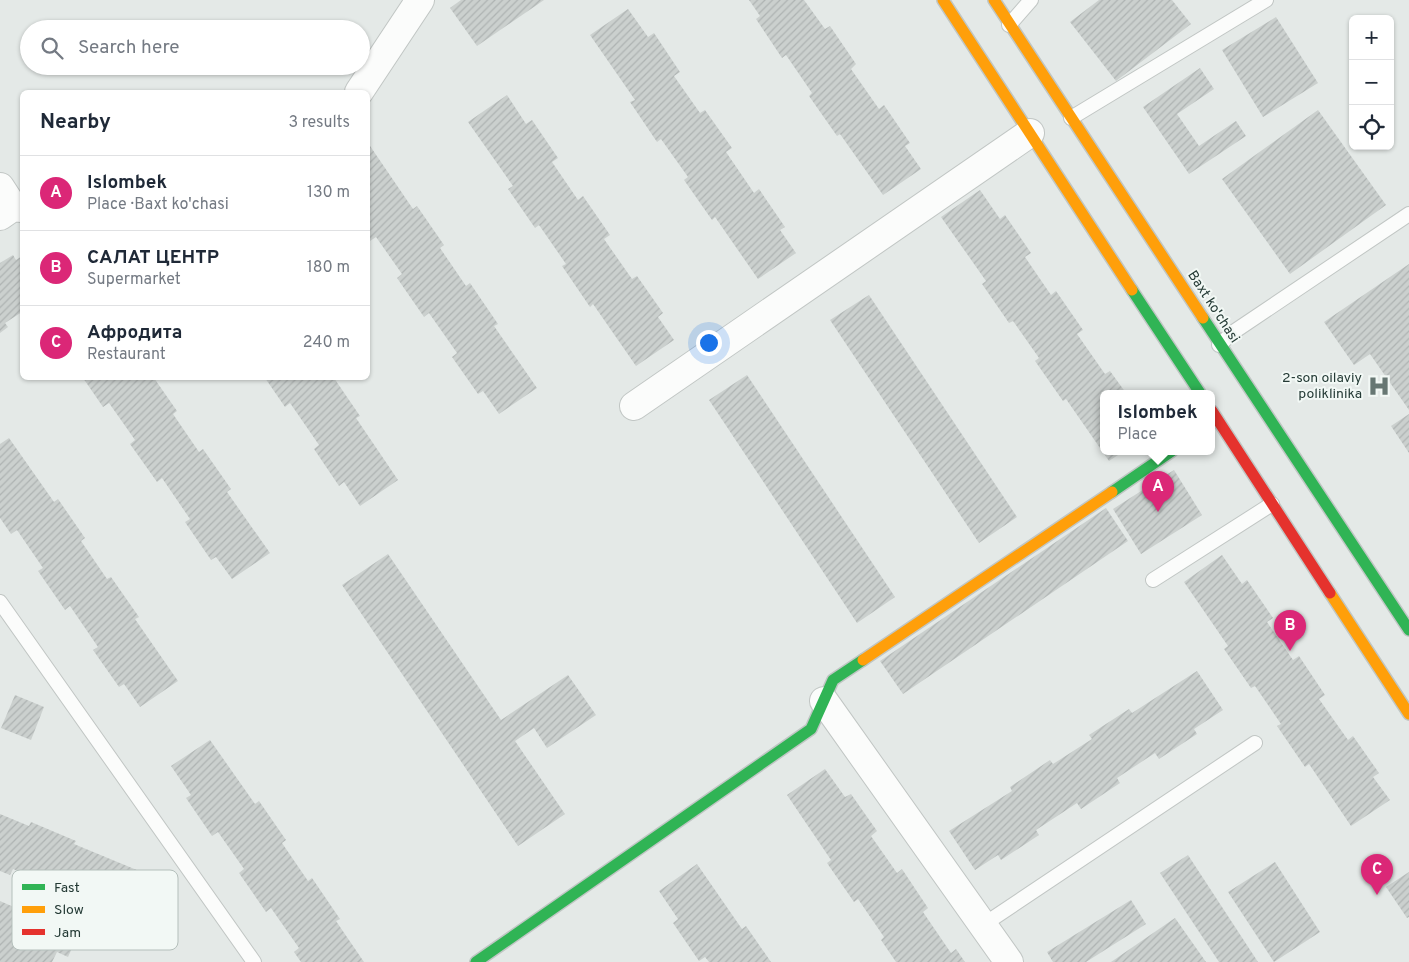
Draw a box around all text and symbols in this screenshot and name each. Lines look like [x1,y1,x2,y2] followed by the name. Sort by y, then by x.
[1349,15,1394,150] map controls
[1349,15,1394,60] button: +
[20,20,370,75] search box
[38,34,66,62] icon: search
[78,36,180,60] text: Search here
[1349,60,1394,105] button: −
[1349,105,1394,150] button: locate
[40,109,111,136] text: Nearby
[288,113,350,133] text: 3 results
[87,171,167,195] text: Islombek
[50,183,62,203] text: A
[307,183,350,203] text: 130 m
[87,195,229,215] text: Place · Baxt ko'chasi
[87,246,219,270] text: САЛАТ ЦЕНТР
[50,258,62,278] text: B
[307,258,350,278] text: 180 m
[1183,268,1243,346] street label: Baxt ko'chasi
[87,270,181,290] text: Supermarket
[87,321,182,345] text: Афродита
[696,330,722,356] your location
[51,333,61,353] text: C
[303,333,350,353] text: 240 m
[87,345,166,365] text: Restaurant
[1282,370,1362,403] place label: 2-son oilaviy poliklinika
[1366,373,1392,399] hospital icon: 2-son oilaviy poliklinika
[1100,390,1215,455] popup
[1117,401,1198,425] text: Islombek
[1117,425,1157,445] text: Place
[1142,471,1174,512] pin: A
[1274,610,1306,651] pin: B
[1361,854,1393,895] pin: C
[12,870,178,950] legend
[54,880,80,897] text: Fast
[54,902,84,919] text: Slow
[54,925,81,942] text: Jam

